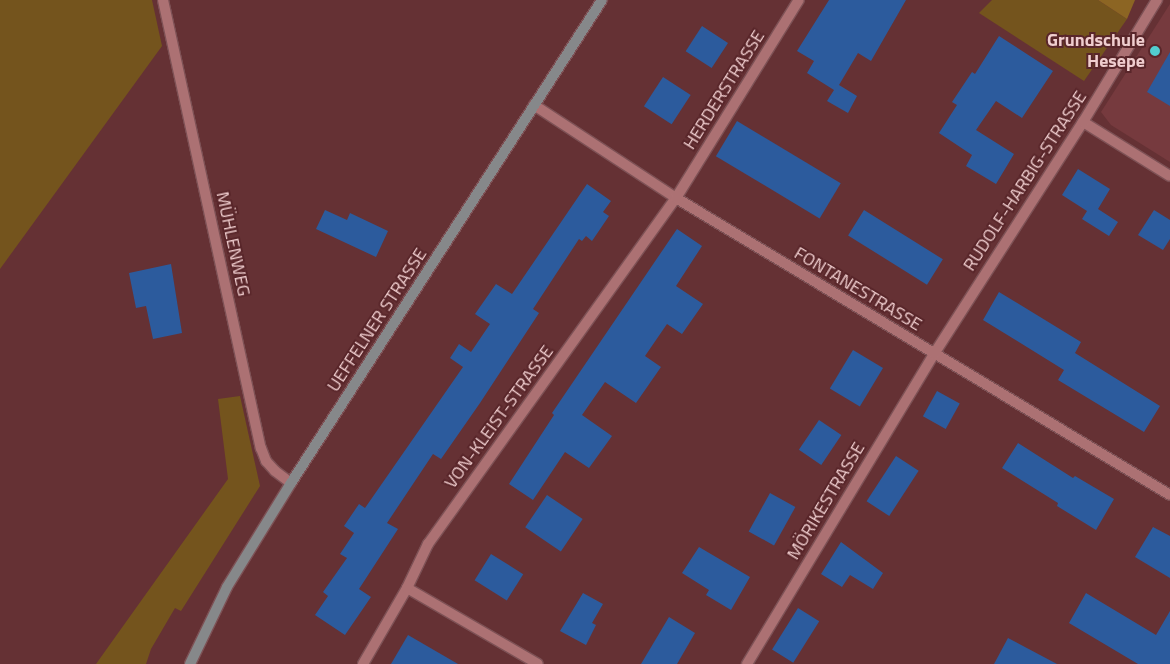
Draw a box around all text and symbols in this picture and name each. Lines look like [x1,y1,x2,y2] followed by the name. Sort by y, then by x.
[679,27,769,153] street label: HERDERSTRASSE
[1047,30,1145,72] place label: Grundschule Hesepe
[1149,45,1161,57] marker: Grundschule Hesepe
[959,87,1091,275] street label: RUDOLF-HARBIG-STRASSE
[211,190,255,298] street label: MÜHLENWEG
[790,242,926,336] street label: FONTANESTRASSE
[323,244,431,396] street label: UEFFELNER STRASSE
[440,341,558,493] street label: VON-KLEIST-STRASSE
[783,438,869,564] street label: MÖRIKESTRASSE

